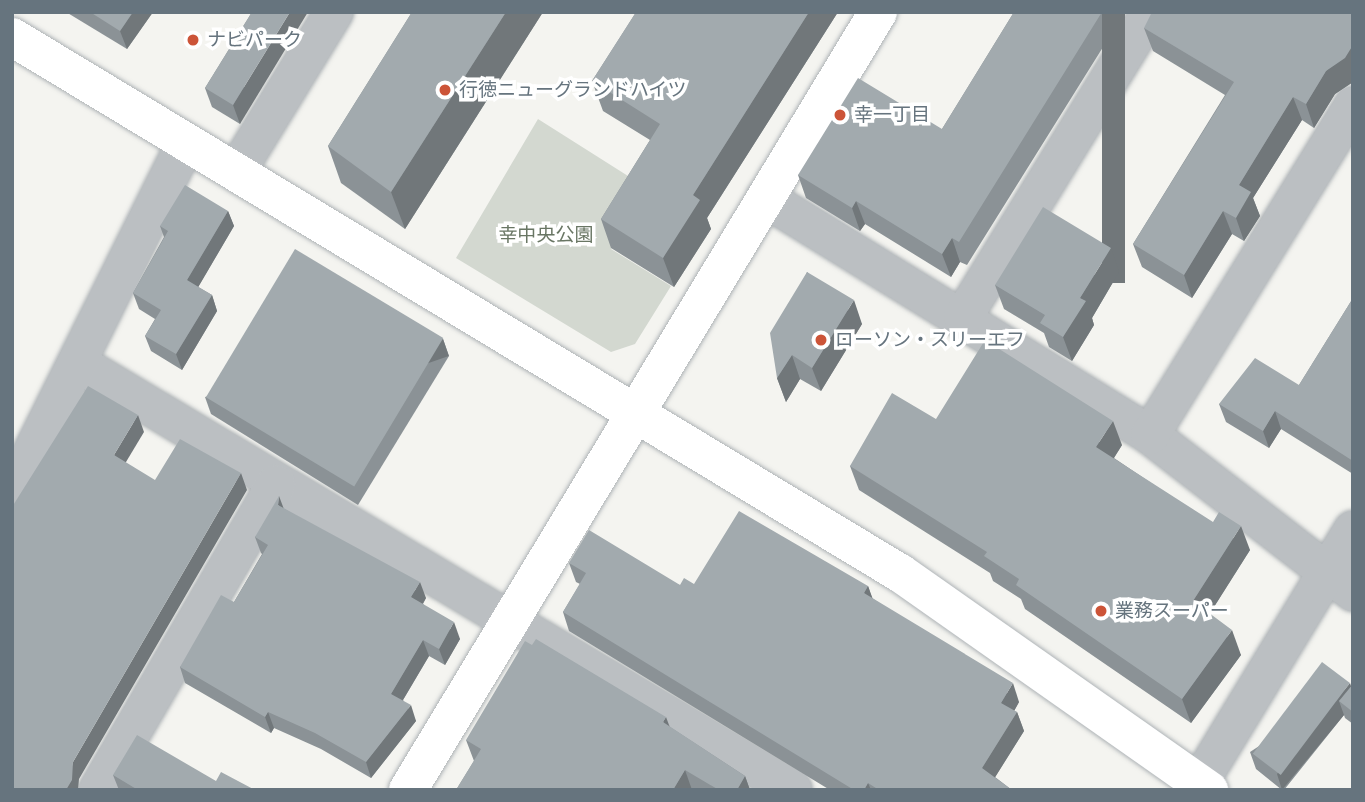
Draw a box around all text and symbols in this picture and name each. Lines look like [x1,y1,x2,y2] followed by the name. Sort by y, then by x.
[207,29,302,51] place label: ナビパーク
[185,32,201,48] marker: ナビパーク
[459,79,687,101] place label: 行徳ニューグランドハイツ
[437,82,453,98] marker: 行徳ニューグランドハイツ
[854,104,930,126] place label: 幸一丁目
[832,107,848,123] marker: 幸一丁目
[499,224,593,246] park label: 幸中央公園
[835,329,1025,351] place label: ローソン・スリーエフ
[813,332,829,348] marker: ローソン・スリーエフ
[1115,600,1229,622] place label: 業務スーパー
[1093,603,1109,619] marker: 業務スーパー

